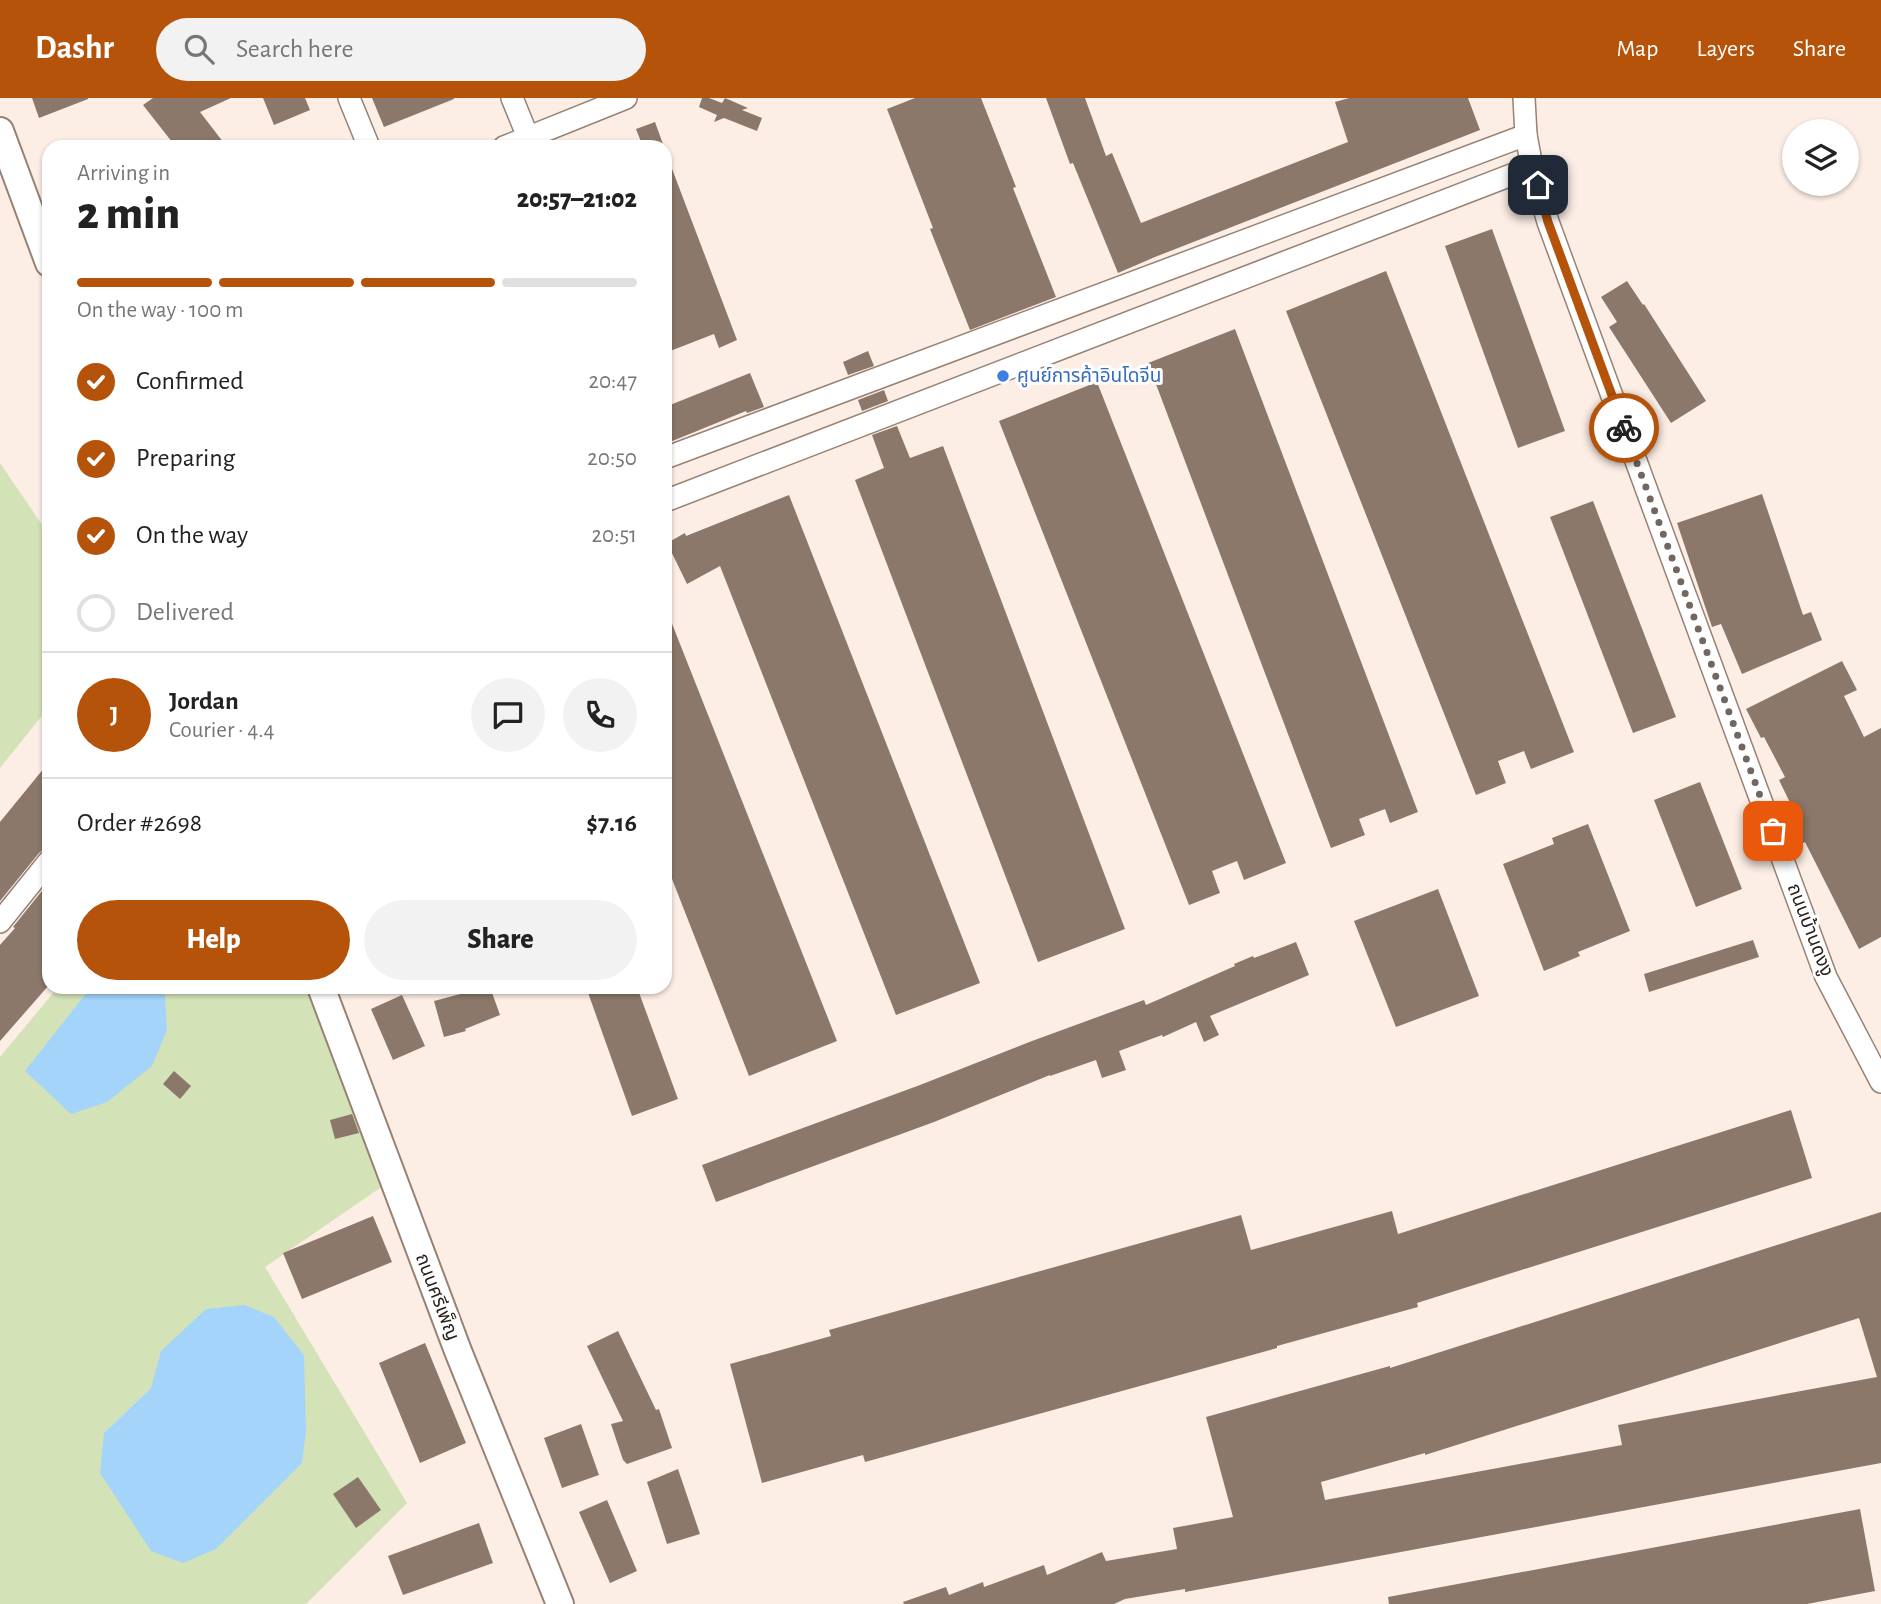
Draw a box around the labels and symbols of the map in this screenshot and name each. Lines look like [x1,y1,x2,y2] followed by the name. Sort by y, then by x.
[1508,155,1568,215] pin
[1017,364,1161,388] place label: ศูนย์การค้าอินโดจีน
[995,368,1011,384] marker: ศูนย์การค้าอินโดจีน
[1589,393,1659,463] courier
[1743,801,1803,861] pin
[1782,880,1839,980] street label: ถนนบ้านดงงู
[412,1250,463,1343] street label: ถนนศรีเพ็ญ

